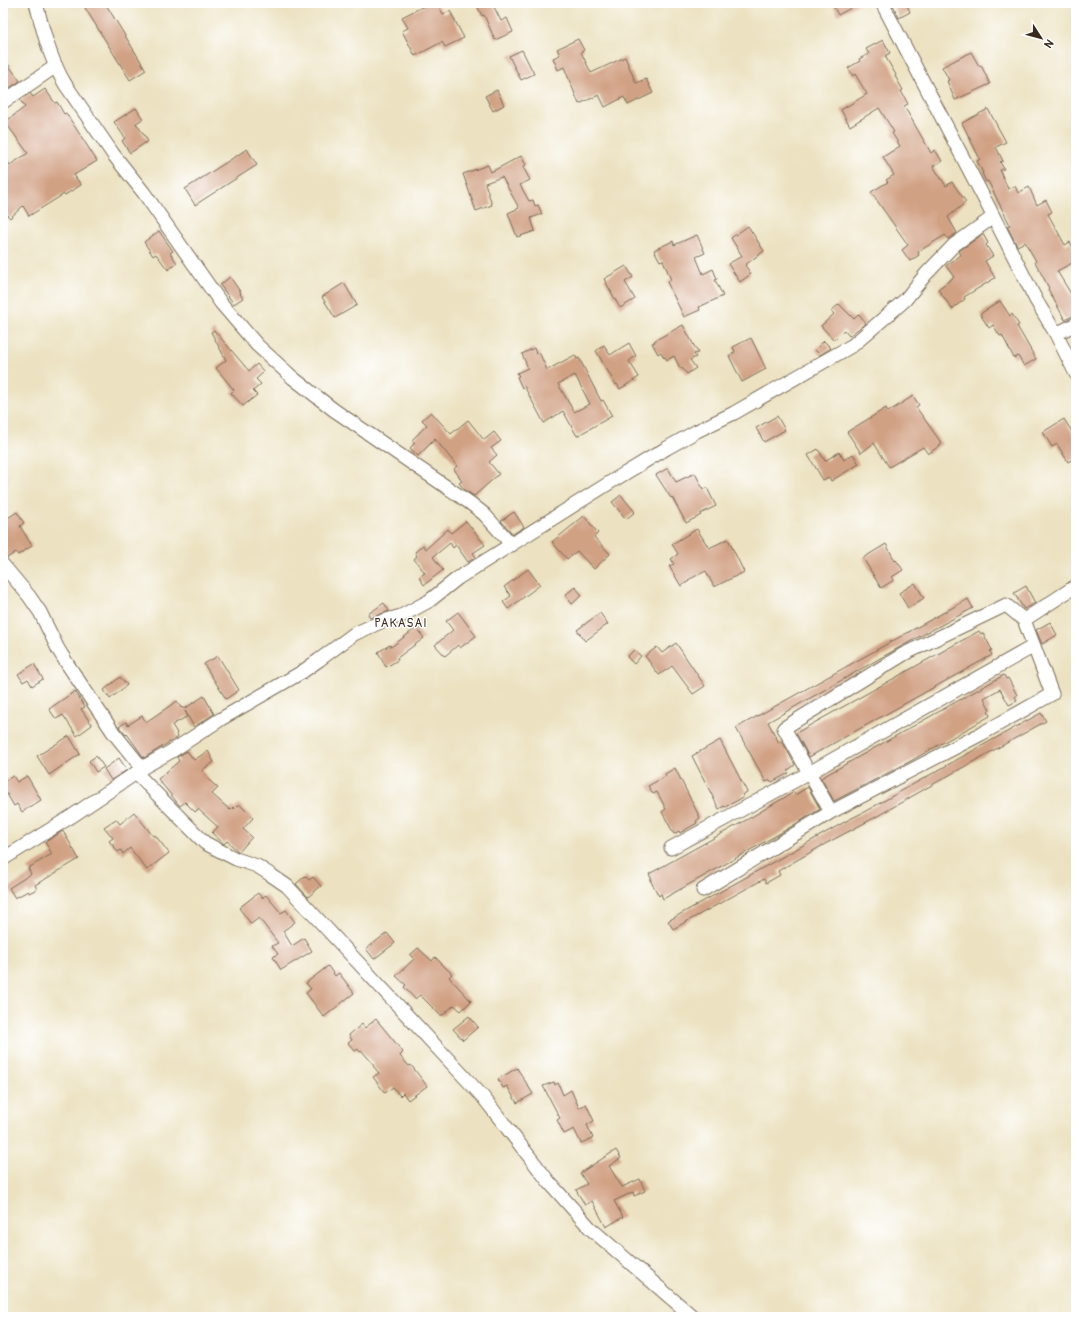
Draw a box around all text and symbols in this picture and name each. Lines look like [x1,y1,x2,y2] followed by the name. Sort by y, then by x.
[1021,18,1061,58] north arrow
[1041,37,1056,51] text: N
[374,616,428,631] district label: PAKASAI

